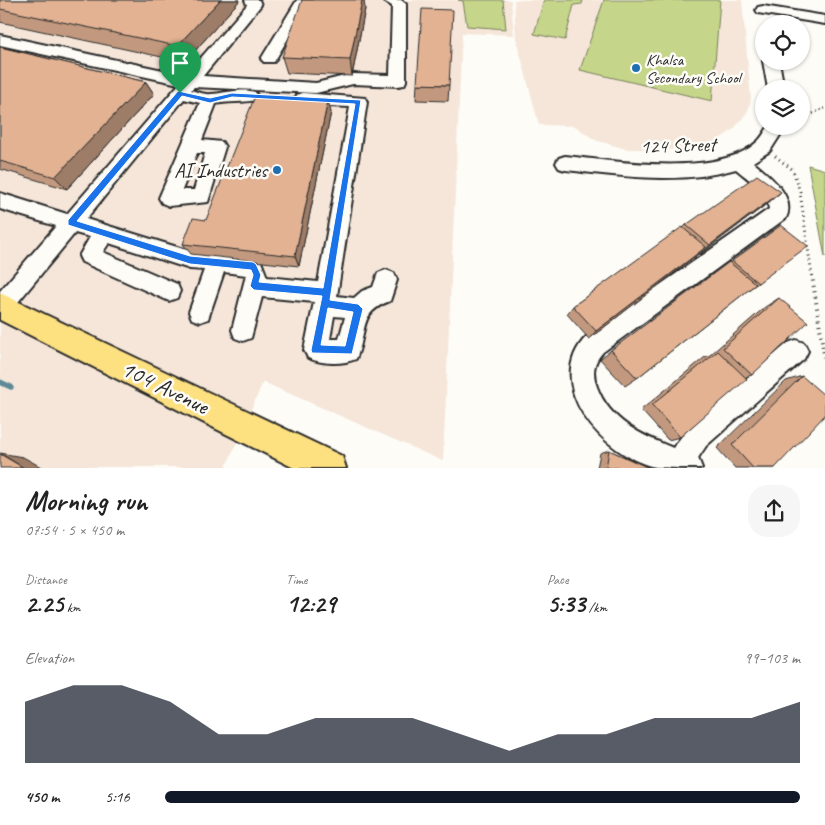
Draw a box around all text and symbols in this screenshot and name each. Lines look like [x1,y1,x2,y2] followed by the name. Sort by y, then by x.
[755,15,810,135] map controls
[755,15,810,70] button: locate
[159,42,201,93] pin
[166,49,194,77] icon: arrive
[646,50,744,88] place label: Khalsa Secondary School
[630,62,642,74] marker: Khalsa Secondary School
[755,80,810,135] button: layers
[640,132,720,159] street label: 124 Street
[174,158,269,183] place label: AI Industries
[271,164,283,176] marker: AI Industries
[116,353,216,422] street label: 104 Avenue
[25,483,147,518] text: Morning run
[748,485,800,537] button: share
[25,520,124,540] text: 07:54 · 5 × 450 m
[25,571,67,588] text: Distance
[286,571,307,588] text: Time
[547,571,569,588] text: Pace
[25,588,63,620] text: 2.25
[286,588,336,620] text: 12:29
[547,588,585,620] text: 5:33
[63,599,80,616] text: km
[585,599,607,616] text: /km
[25,648,74,668] text: Elevation
[744,648,800,668] text: 99–103 m
[25,787,59,807] text: 450 m
[105,787,130,807] text: 5:16

